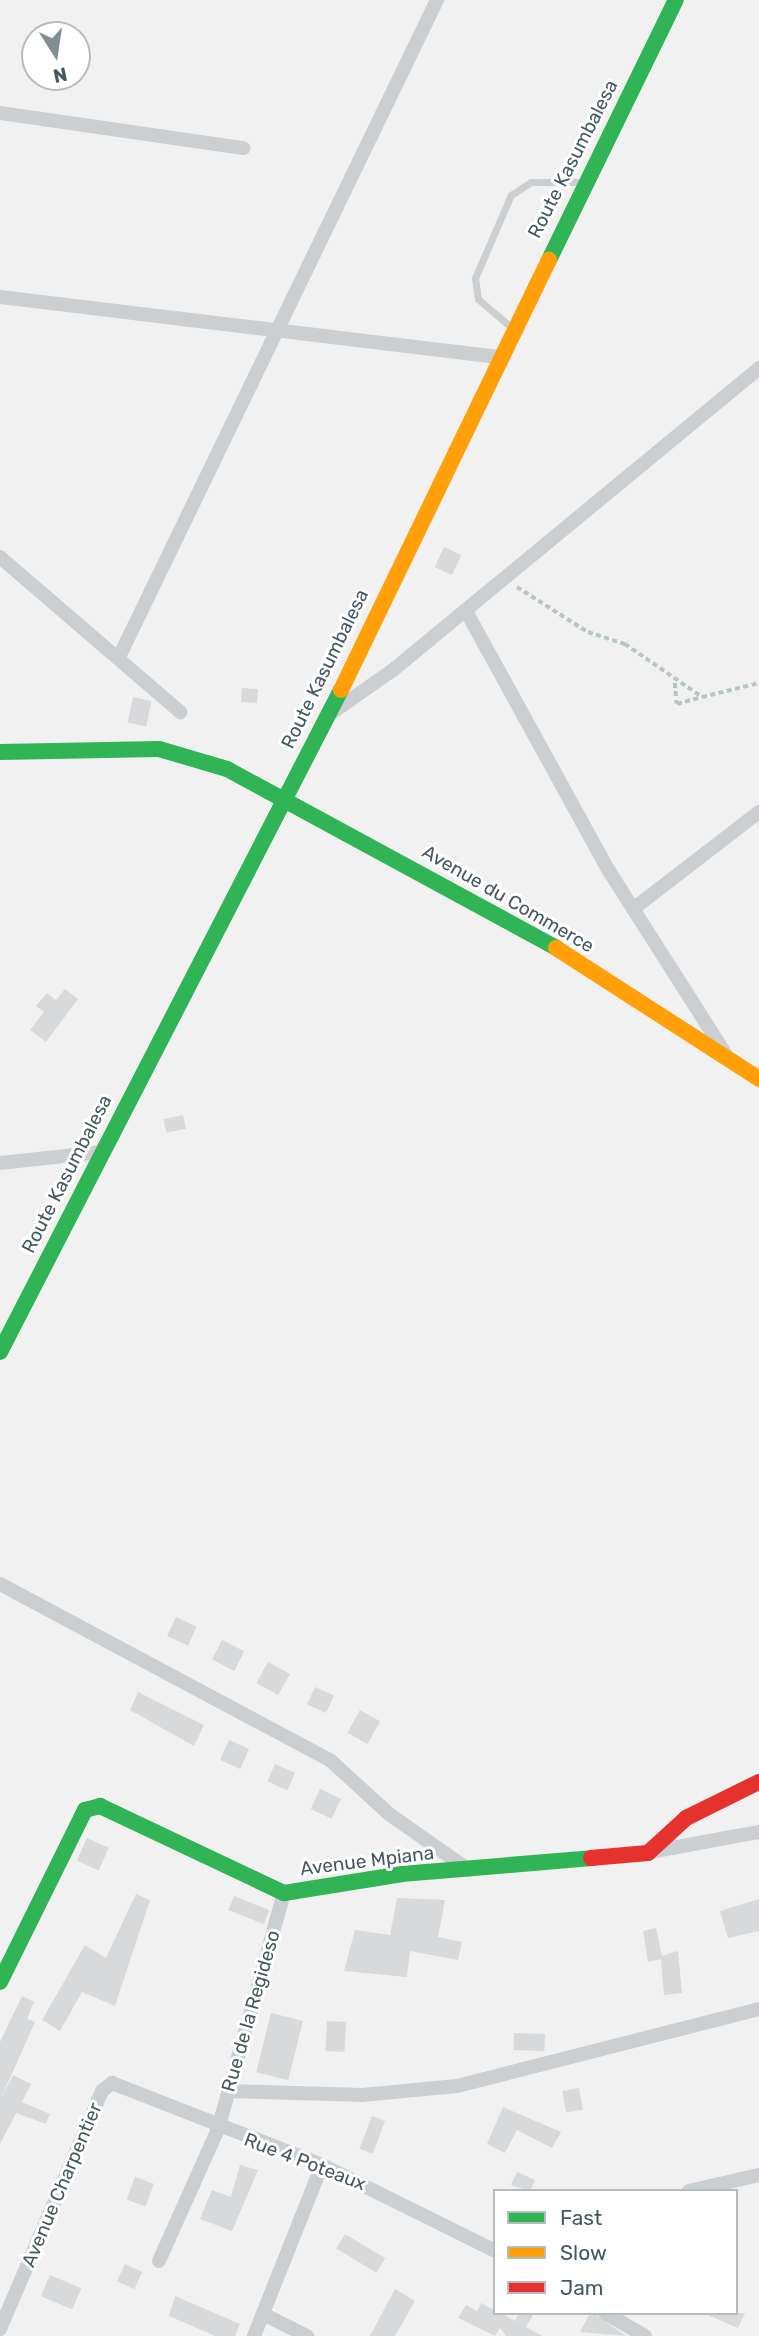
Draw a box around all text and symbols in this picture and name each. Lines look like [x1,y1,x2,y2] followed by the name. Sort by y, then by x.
[21,21,91,91] north arrow
[51,62,69,88] text: N
[523,76,623,242] street label: Route Kasumbalesa
[277,586,373,752] street label: Route Kasumbalesa
[418,840,598,958] street label: Avenue du Commerce
[17,1091,117,1257] street label: Route Kasumbalesa
[299,1841,435,1881] street label: Avenue Mpiana
[217,1928,285,2094] street label: Rue de la Regideso
[17,2099,107,2271] street label: Avenue Charpentier
[241,2128,369,2196] street label: Rue 4 Poteaux
[493,2189,738,2315] legend
[560,2205,602,2230] text: Fast
[560,2240,607,2265] text: Slow
[560,2275,604,2300] text: Jam

